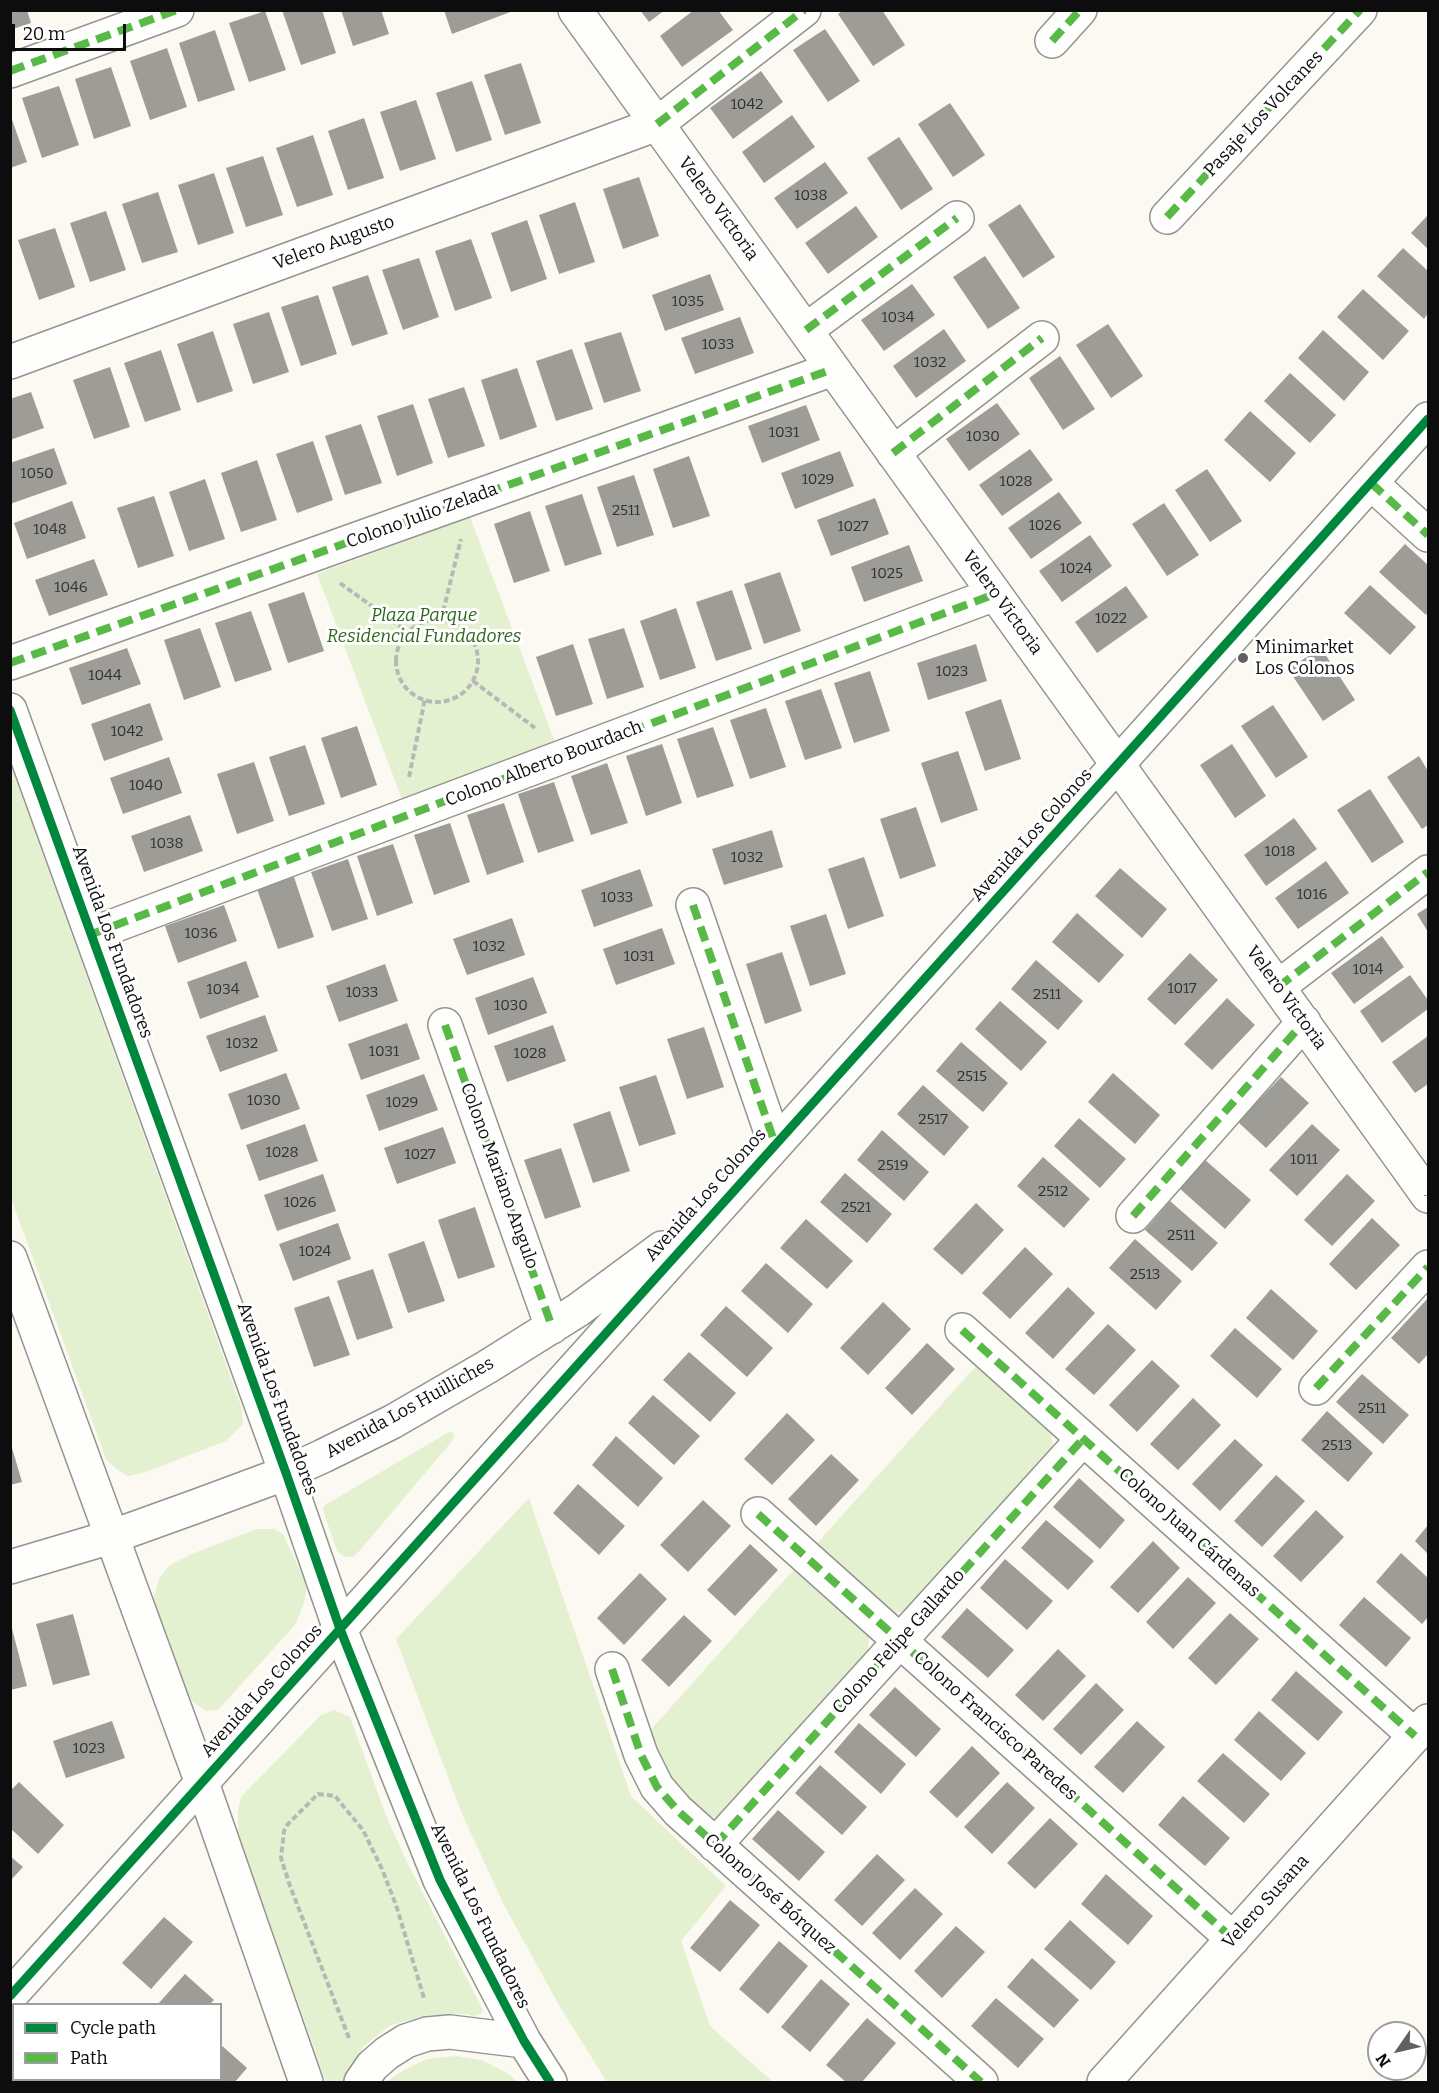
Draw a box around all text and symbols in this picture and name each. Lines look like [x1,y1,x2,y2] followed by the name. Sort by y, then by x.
[15,12,129,50] scale bar
[23,23,65,45] text: 20 m
[1200,46,1328,182] street label: Pasaje Los Volcanes
[731,96,763,114] house number: 1042
[673,153,763,265] street label: Velero Victoria
[794,187,828,205] house number: 1038
[270,211,398,275] street label: Velero Augusto
[672,293,704,311] house number: 1035
[881,309,915,327] house number: 1034
[702,336,734,354] house number: 1033
[914,354,946,372] house number: 1032
[769,424,799,442] house number: 1031
[966,428,1000,446] house number: 1030
[20,465,54,483] house number: 1050
[802,471,834,489] house number: 1029
[1000,473,1032,491] house number: 1028
[343,479,501,553] street label: Colono Julio Zelada
[612,502,640,520] house number: 2511
[1029,517,1061,535] house number: 1026
[837,518,869,536] house number: 1027
[33,521,67,539] house number: 1048
[957,547,1047,659] street label: Velero Victoria
[1060,560,1092,578] house number: 1024
[871,565,903,583] house number: 1025
[54,579,88,597] house number: 1046
[327,605,521,648] park label: Plaza Parque Residencial Fundadores
[1095,610,1127,628] house number: 1022
[1255,637,1355,680] place label: Minimarket Los Colonos
[1236,651,1250,665] marker: Minimarket Los Colonos
[936,663,968,681] house number: 1023
[88,667,122,685] house number: 1044
[442,716,646,812] street label: Colono Alberto Bourdach
[111,723,143,741] house number: 1042
[967,764,1097,906] street label: Avenida Los Colonos
[129,777,163,795] house number: 1040
[150,835,184,853] house number: 1038
[67,843,157,1041] street label: Avenida Los Fundadores
[1265,843,1295,861] house number: 1018
[731,849,763,867] house number: 1032
[1297,886,1327,904] house number: 1016
[601,889,633,907] house number: 1033
[184,925,218,943] house number: 1036
[473,938,505,956] house number: 1032
[1241,942,1331,1054] street label: Velero Victoria
[624,948,654,966] house number: 1031
[1353,961,1383,979] house number: 1014
[1167,980,1197,998] house number: 1017
[206,981,240,999] house number: 1034
[346,984,378,1002] house number: 1033
[1033,986,1061,1004] house number: 2511
[494,997,528,1015] house number: 1030
[226,1035,258,1053] house number: 1032
[369,1043,399,1061] house number: 1031
[514,1045,546,1063] house number: 1028
[957,1068,987,1086] house number: 2515
[455,1080,543,1272] street label: Colono Mariano Angulo
[247,1092,281,1110] house number: 1030
[386,1094,418,1112] house number: 1029
[918,1111,948,1129] house number: 2517
[641,1124,771,1266] street label: Avenida Los Colonos
[266,1144,298,1162] house number: 1028
[404,1146,436,1164] house number: 1027
[1290,1151,1318,1169] house number: 1011
[878,1157,908,1175] house number: 2519
[1038,1183,1068,1201] house number: 2512
[284,1194,316,1212] house number: 1026
[841,1199,871,1217] house number: 2521
[1167,1227,1195,1245] house number: 2511
[299,1243,331,1261] house number: 1024
[1130,1266,1160,1284] house number: 2513
[232,1300,322,1498] street label: Avenida Los Fundadores
[322,1353,498,1463] street label: Avenida Los Huilliches
[1358,1400,1386,1418] house number: 2511
[1322,1437,1352,1455] house number: 2513
[1114,1464,1264,1602] street label: Colono Juan Cárdenas
[828,1565,970,1719] street label: Colono Felipe Gallardo
[197,1620,327,1762] street label: Avenida Los Colonos
[909,1647,1081,1805] street label: Colono Francisco Paredes
[73,1740,105,1758] house number: 1023
[426,1820,534,2012] street label: Avenida Los Fundadores
[700,1829,840,1959] street label: Colono José Bórquez
[1218,1851,1314,1953] street label: Velero Susana
[12,2003,222,2081] legend
[70,2017,156,2039] text: Cycle path
[1367,2021,1427,2081] north arrow
[70,2047,108,2069] text: Path
[1372,2050,1395,2071] text: N

